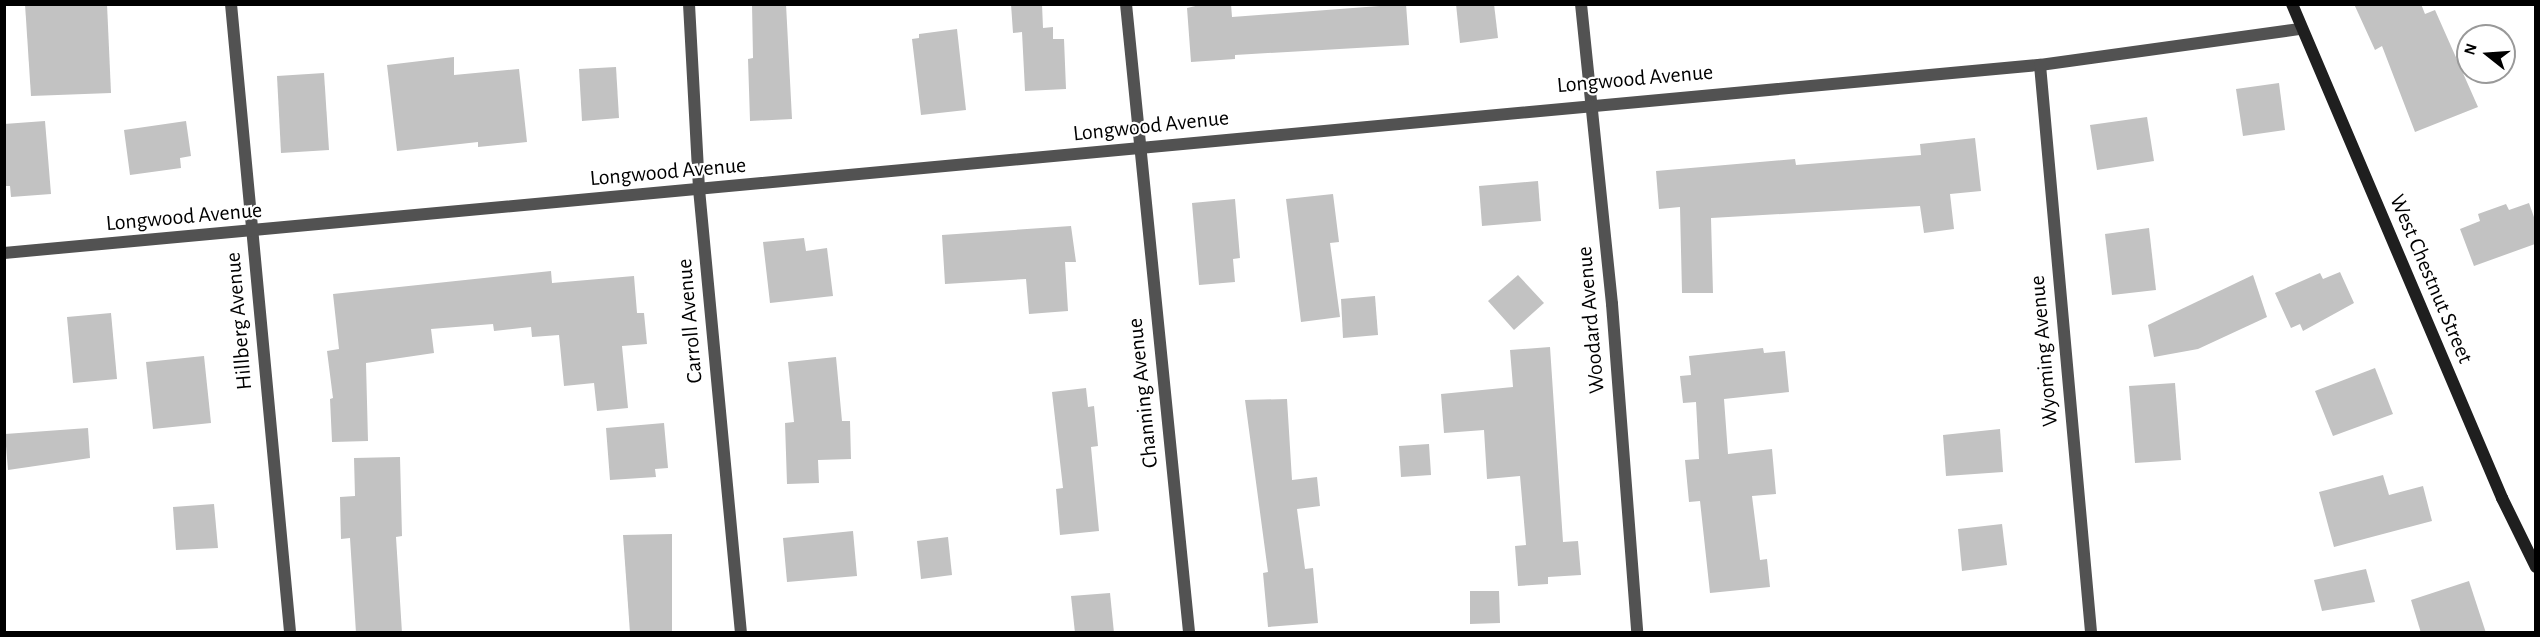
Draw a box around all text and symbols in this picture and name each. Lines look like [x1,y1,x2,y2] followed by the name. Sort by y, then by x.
[2456,24,2516,84] north arrow
[2461,42,2480,57] text: N
[1556,59,1714,99] street label: Longwood Avenue
[1072,105,1230,147] street label: Longwood Avenue
[589,152,747,192] street label: Longwood Avenue
[2384,191,2478,367] street label: West Chestnut Street
[105,197,263,237] street label: Longwood Avenue
[1571,245,1611,395] street label: Woodard Avenue
[220,251,258,391] street label: Hillberg Avenue
[671,258,709,384] street label: Carroll Avenue
[2024,274,2064,428] street label: Wyoming Avenue
[1122,317,1164,469] street label: Channing Avenue

